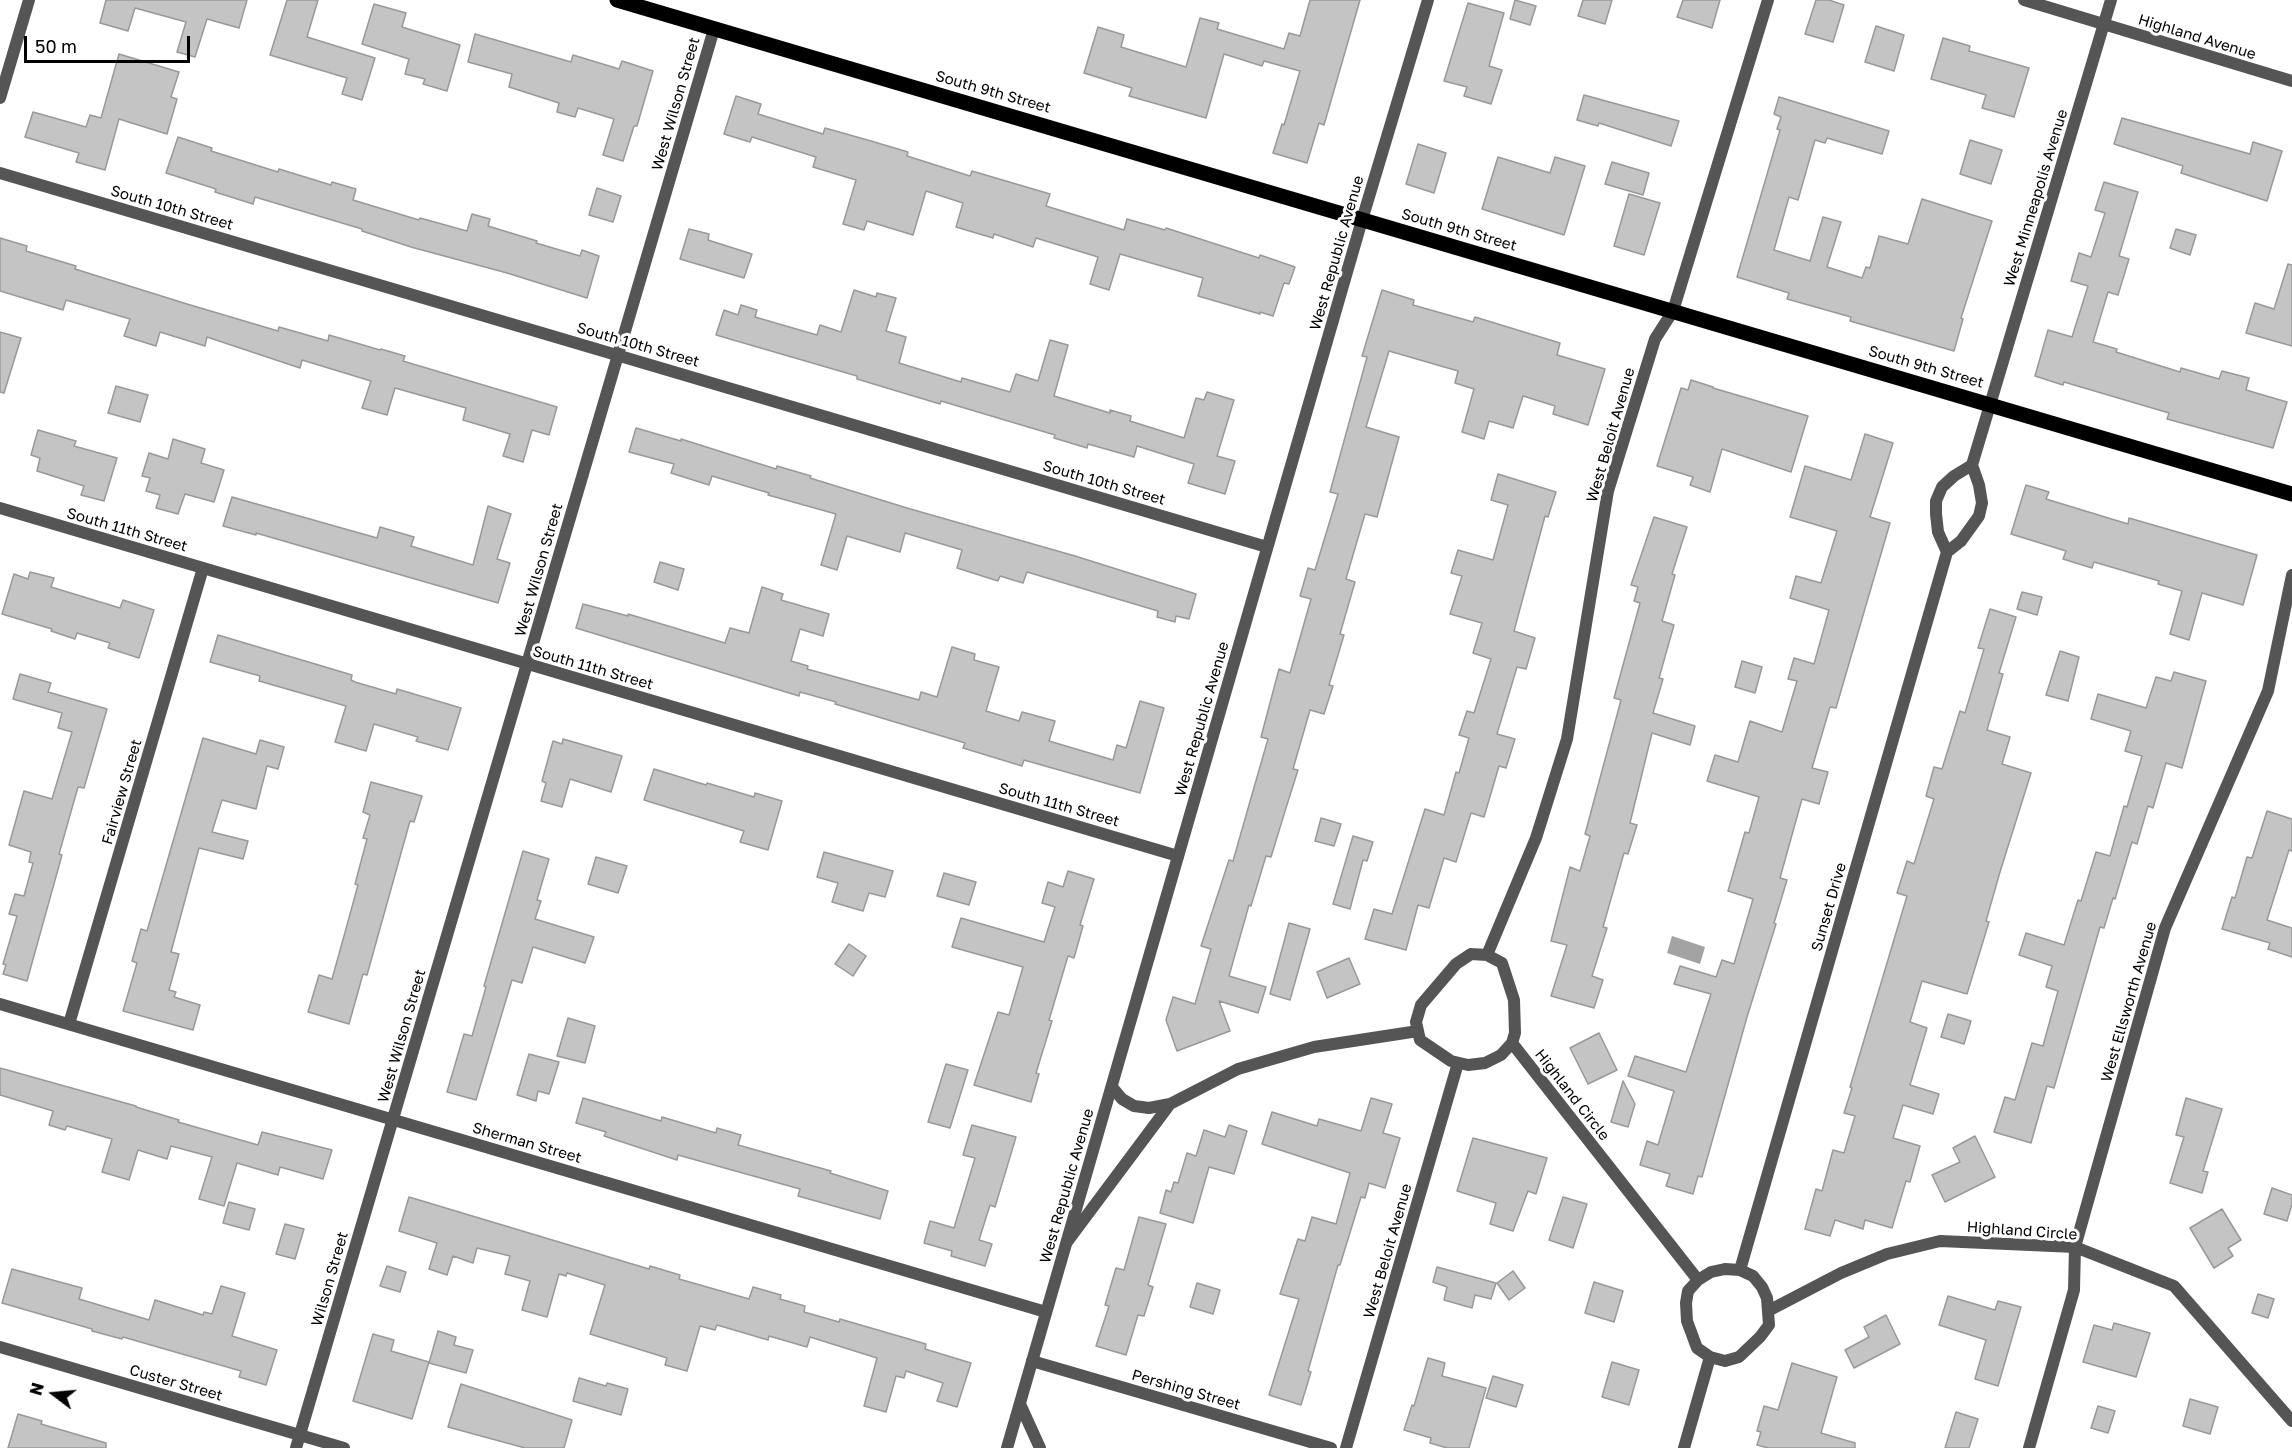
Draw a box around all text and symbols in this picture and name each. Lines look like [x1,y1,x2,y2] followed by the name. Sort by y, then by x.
[2136,11,2258,63] street label: Highland Avenue
[27,24,194,62] scale bar
[35,35,77,57] text: 50 m
[648,35,704,173] street label: West Wilson Street
[933,67,1053,117] street label: South 9th Street
[2000,107,2072,289] street label: West Minneapolis Avenue
[1306,174,1368,332] street label: West Republic Avenue
[109,182,235,234] street label: South 10th Street
[1399,205,1519,255] street label: South 9th Street
[575,319,701,371] street label: South 10th Street
[1866,342,1986,392] street label: South 9th Street
[1583,366,1639,504] street label: West Beloit Avenue
[1041,457,1167,509] street label: South 10th Street
[511,501,567,639] street label: West Wilson Street
[65,504,189,556] street label: South 11th Street
[1171,640,1233,798] street label: West Republic Avenue
[531,642,655,694] street label: South 11th Street
[98,737,146,847] street label: Fairview Street
[997,779,1121,831] street label: South 11th Street
[1808,861,1850,953] street label: Sunset Drive
[2097,920,2161,1084] street label: West Ellsworth Avenue
[374,967,430,1105] street label: West Wilson Street
[1531,1046,1613,1144] street label: Highland Circle
[1036,1107,1098,1265] street label: West Republic Avenue
[470,1119,584,1167] street label: Sherman Street
[1360,1182,1416,1320] street label: West Beloit Avenue
[1966,1218,2078,1244] street label: Highland Circle
[308,1230,352,1328] street label: Wilson Street
[127,1361,225,1405] street label: Custer Street
[24,1364,84,1424] north arrow
[1130,1366,1242,1414] street label: Pershing Street
[25,1380,48,1398] text: N

